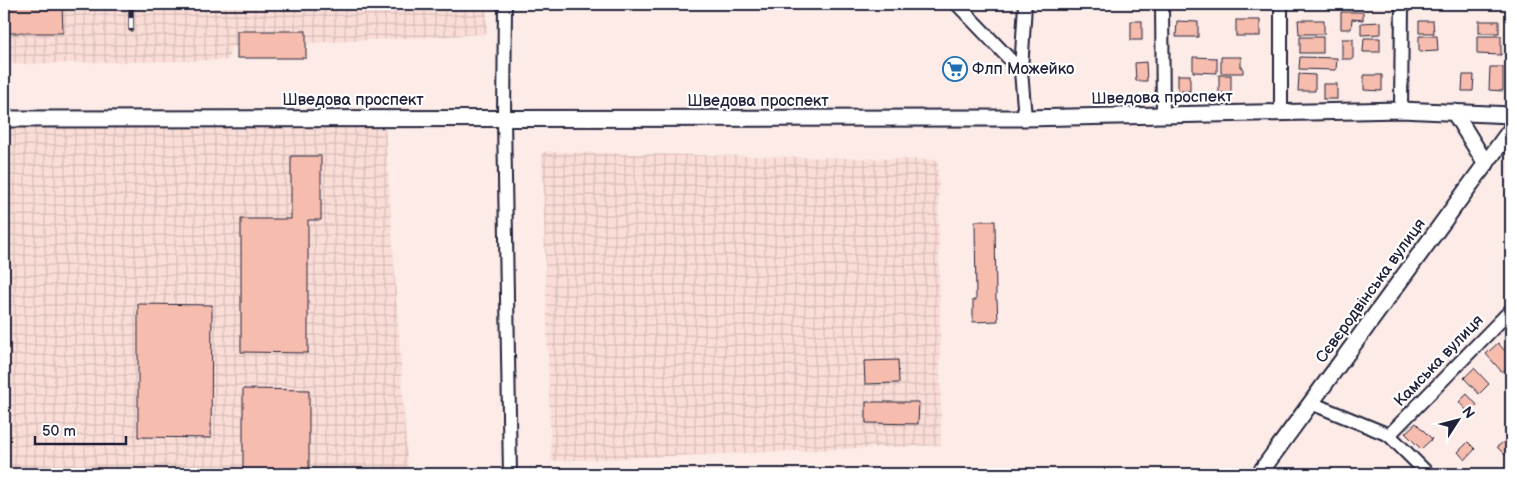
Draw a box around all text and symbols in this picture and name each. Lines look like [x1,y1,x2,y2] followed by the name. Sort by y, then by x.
[942,56,968,82] supermarket icon: Флп Можейко
[972,60,1074,79] place label: Флп Можейко
[1091,87,1234,109] street label: Шведова проспект
[282,91,424,110] street label: Шведова проспект
[687,92,829,111] street label: Шведова проспект
[1312,215,1430,367] street label: Сєвєродвінська вулиця
[1390,311,1488,411] street label: Камська вулиця
[1432,396,1482,446] north arrow
[1458,403,1478,422] text: N
[35,413,126,445] scale bar
[42,422,76,441] text: 50 m

